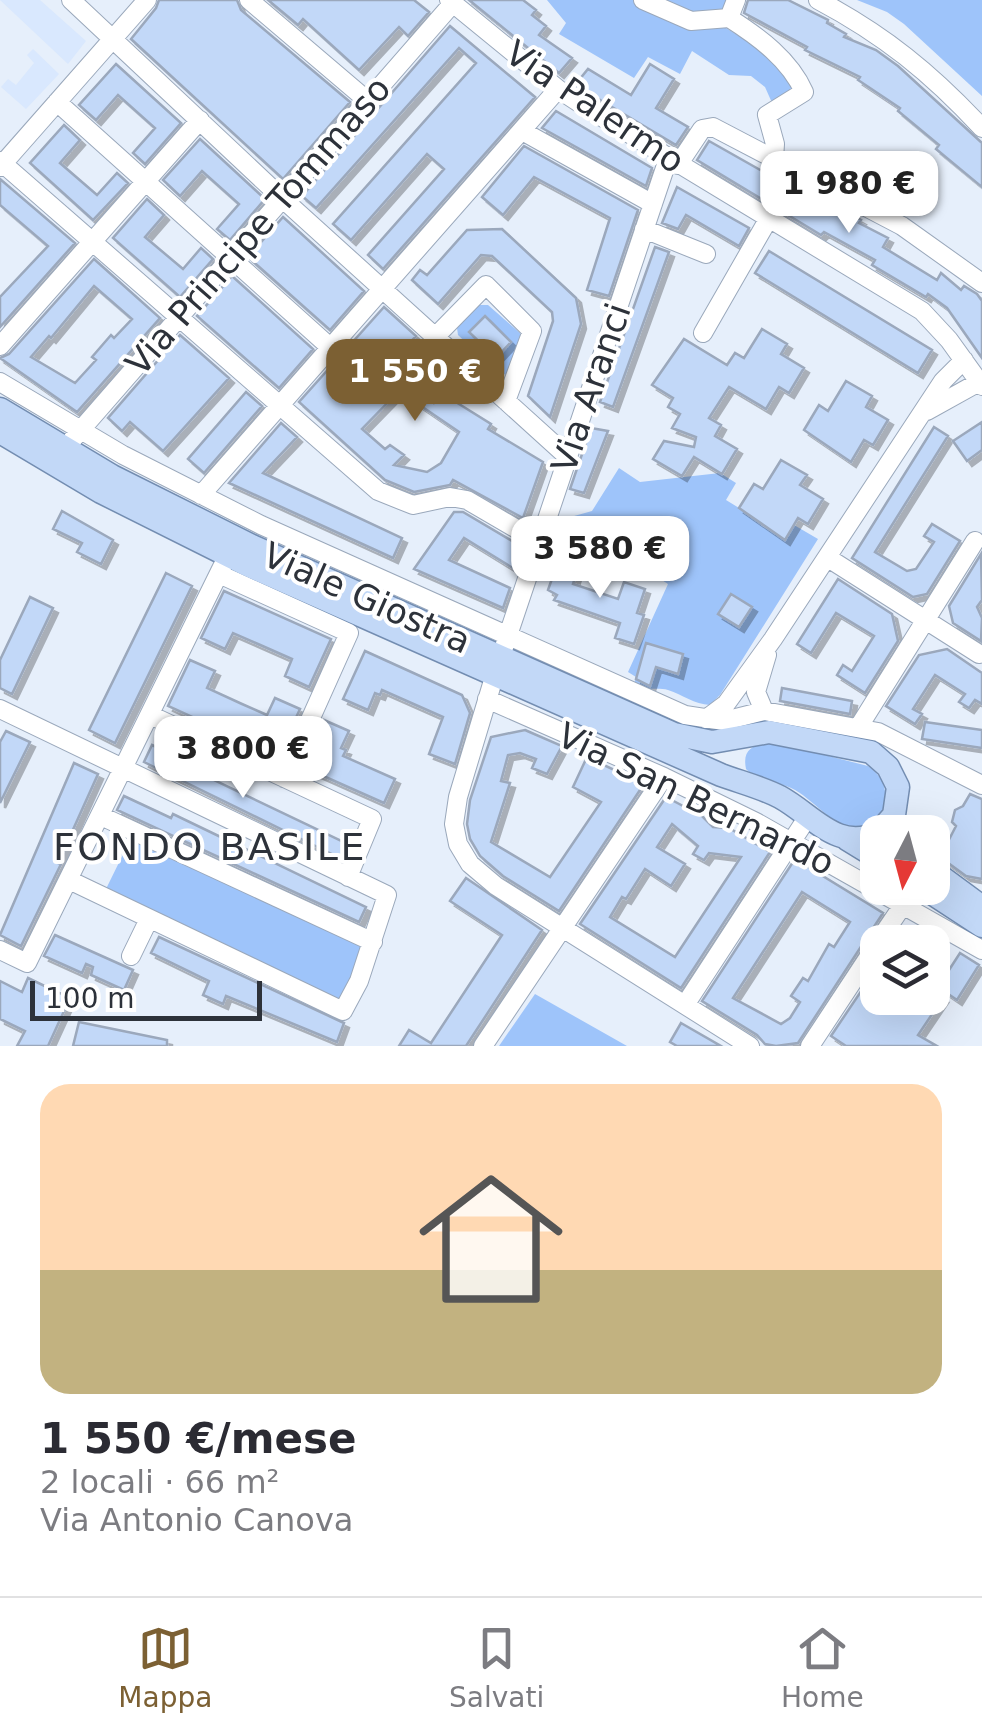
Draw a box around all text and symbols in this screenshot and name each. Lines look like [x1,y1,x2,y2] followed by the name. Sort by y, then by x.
[498,33,692,181] street label: Via Palermo
[118,69,398,383] street label: Via Principe Tommaso
[757,151,941,236] pin: 1 980 €
[782,164,916,202] text: 1 980 €
[543,298,639,478] street label: Via Aranci
[323,339,507,424] pin: 1 550 €
[348,352,482,390] text: 1 550 €
[508,516,692,601] pin: 3 580 €
[533,529,667,567] text: 3 580 €
[257,534,477,662] street label: Viale Giostra
[551,715,841,883] street label: Via San Bernardo
[151,716,335,801] pin: 3 800 €
[176,729,310,767] text: 3 800 €
[860,815,950,905] north arrow
[860,815,950,1015] map controls
[53,825,367,869] district label: FONDO BASILE
[860,925,950,1015] button: layers
[30,976,262,1020] scale bar
[45,982,135,1015] text: 100 m
[401,1149,581,1329] icon: home
[40,1414,356,1463] text: 1 550 €/mese
[40,1463,279,1501] text: 2 locali · 66 m²
[40,1501,353,1539] text: Via Antonio Canova
[118,1621,212,1714] tab: Mappa
[449,1621,544,1714] tab: Salvati
[781,1621,864,1714] tab: Home

